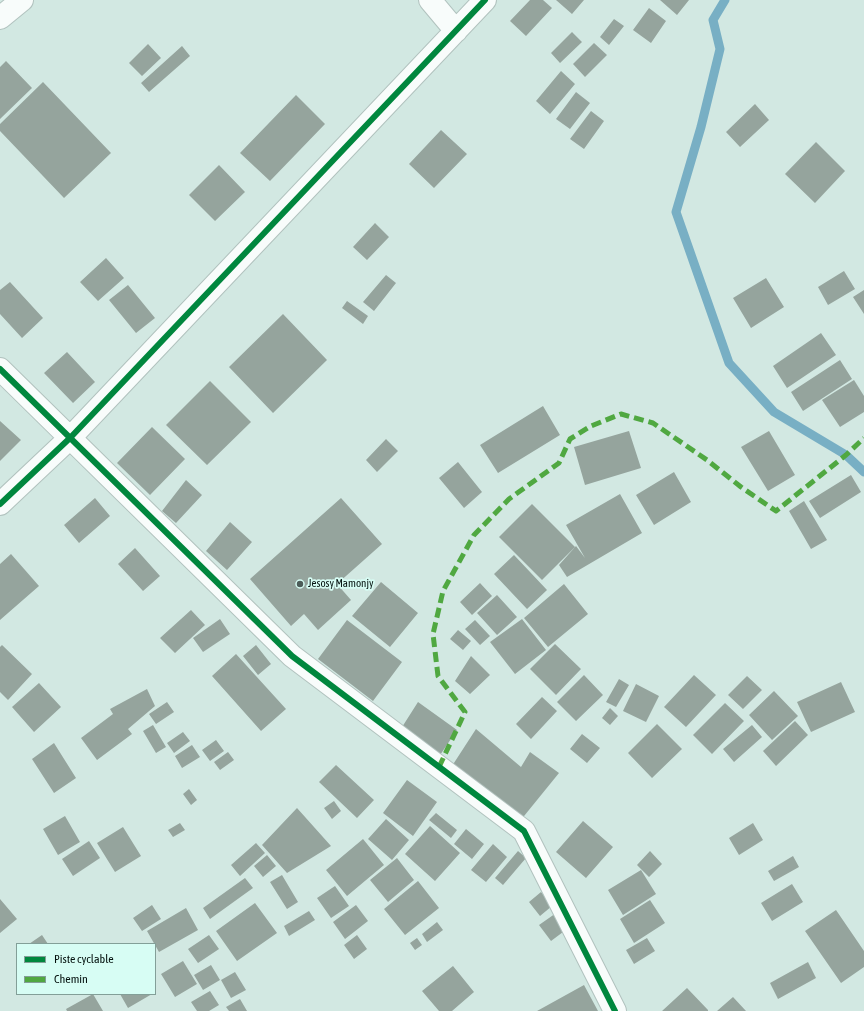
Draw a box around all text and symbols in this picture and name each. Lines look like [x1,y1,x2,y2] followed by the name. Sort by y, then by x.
[308,577,373,591] place label: Jesosy Mamonjy
[295,579,305,589] marker: Jesosy Mamonjy
[16,943,156,995] legend
[54,952,114,966] text: Piste cyclable
[54,972,88,986] text: Chemin

